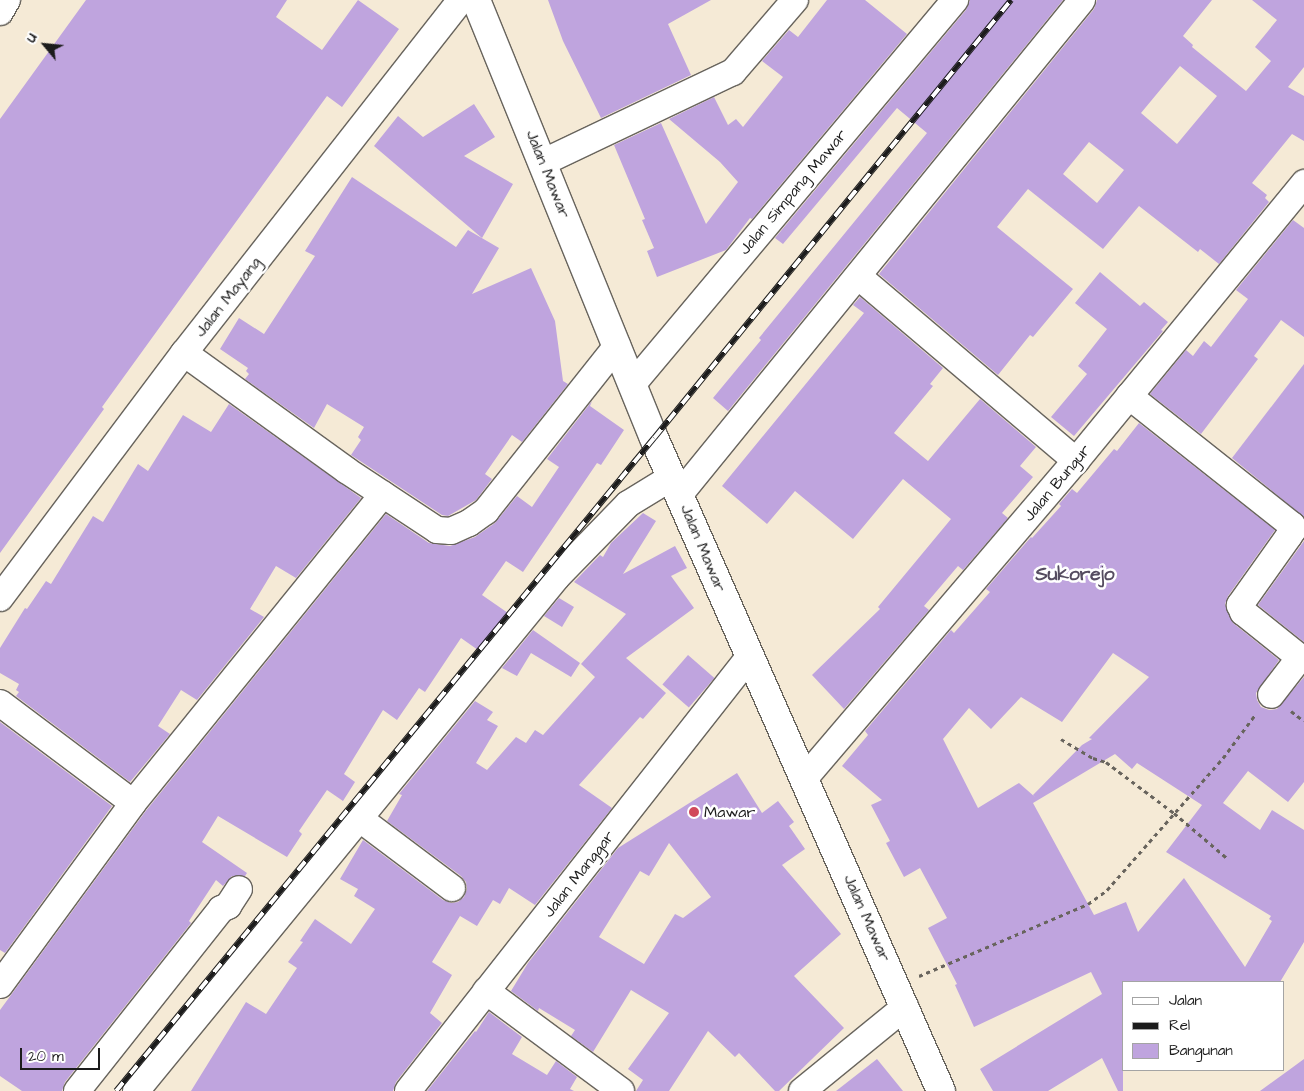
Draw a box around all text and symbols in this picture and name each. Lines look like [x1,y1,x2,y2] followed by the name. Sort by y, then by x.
[20,20,70,70] north arrow
[21,30,42,46] text: U
[735,125,851,259] street label: Jalan Simpang Mawar
[522,127,574,221] street label: Jalan Mawar
[191,253,265,341] street label: Jalan Mayang
[1019,441,1095,525] street label: Jalan Bungur
[676,501,730,595] street label: Jalan Mawar
[1035,564,1115,586] district label: Sukorejo
[704,802,755,822] place label: Mawar
[688,806,700,818] marker: Mawar
[539,827,619,921] street label: Jalan Manggar
[839,872,895,964] street label: Jalan Mawar
[1122,981,1284,1071] legend
[1169,990,1202,1011] text: Jalan
[1169,1015,1190,1036] text: Rel
[22,1038,102,1070] scale bar
[1169,1040,1233,1061] text: Bangunan
[28,1046,64,1067] text: 20 m

